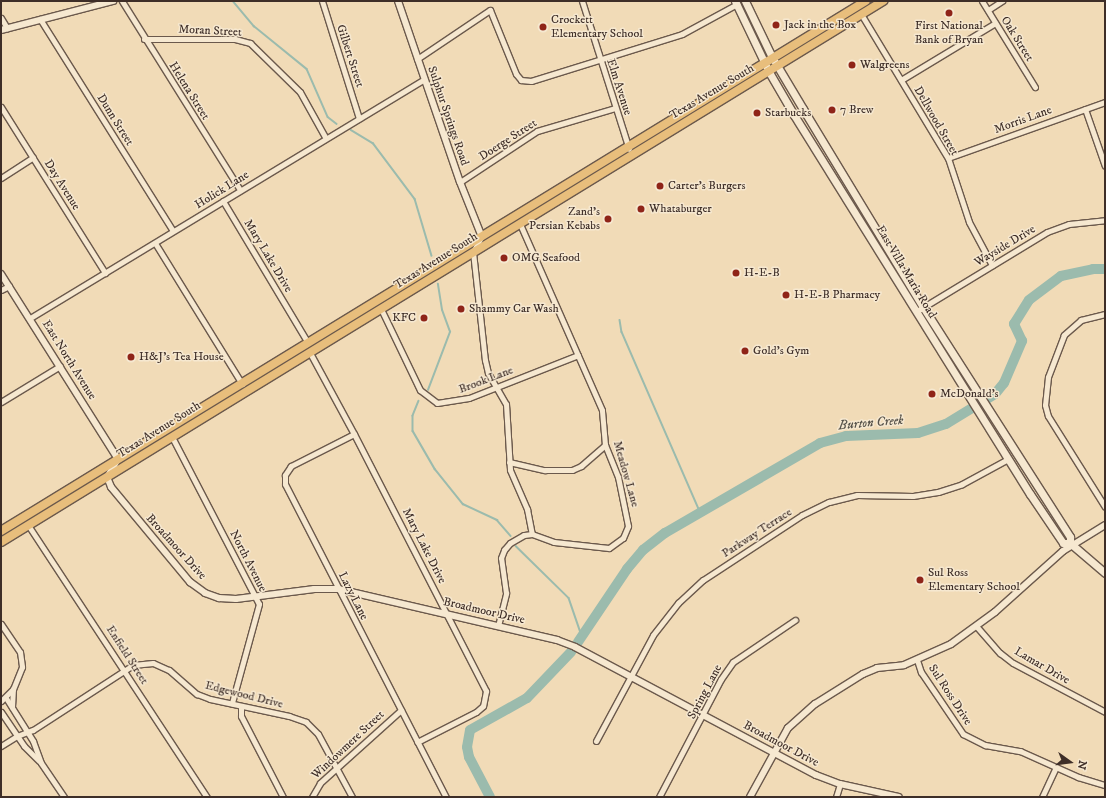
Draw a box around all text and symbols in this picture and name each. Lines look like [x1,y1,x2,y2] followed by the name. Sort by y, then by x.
[944,8,954,18] marker: First National Bank of Bryan
[551,13,643,41] place label: Crockett Elementary School
[998,14,1036,64] street label: Oak Street
[784,18,856,32] place label: Jack in the Box
[915,19,983,47] place label: First National Bank of Bryan
[771,20,781,30] marker: Jack in the Box
[178,22,242,40] street label: Moran Street
[538,22,548,32] marker: Crockett Elementary School
[333,23,367,89] street label: Gilbert Street
[603,57,635,117] street label: Elm Avenue
[860,58,910,72] place label: Walgreens
[165,59,213,123] street label: Helena Street
[847,60,857,70] marker: Walgreens
[667,61,757,123] street label: Texas Avenue South
[424,64,472,168] street label: Sulphur Springs Road
[910,84,962,158] street label: Dellwood Street
[93,91,137,149] street label: Dunn Street
[840,103,874,117] place label: 7 Brew
[992,103,1054,137] street label: Morris Lane
[827,105,837,115] marker: 7 Brew
[765,106,811,120] place label: Starbucks
[752,108,762,118] marker: Starbucks
[476,116,540,164] street label: Doerge Street
[41,157,83,213] street label: Day Avenue
[192,168,252,212] street label: Holick Lane
[668,179,745,193] place label: Carter's Burgers
[655,181,665,191] marker: Carter's Burgers
[649,202,712,216] place label: Whataburger
[636,204,646,214] marker: Whataburger
[529,205,600,233] place label: Zand's Persian Kebabs
[603,214,613,224] marker: Zand's Persian Kebabs
[241,217,295,295] street label: Mary Lake Drive
[972,222,1038,270] street label: Wayside Drive
[873,223,939,321] street label: East Villa Maria Road
[392,230,480,292] street label: Texas Avenue South
[512,251,580,265] place label: OMG Seafood
[499,253,509,263] marker: OMG Seafood
[744,266,780,280] place label: H-E-B
[731,268,741,278] marker: H-E-B
[794,288,880,302] place label: H-E-B Pharmacy
[781,290,791,300] marker: H-E-B Pharmacy
[469,302,559,316] place label: Shammy Car Wash
[456,304,466,314] marker: Shammy Car Wash
[392,311,416,325] place label: KFC
[419,313,429,323] marker: KFC
[39,318,99,402] street label: East North Avenue
[753,344,809,358] place label: Gold's Gym
[740,346,750,356] marker: Gold's Gym
[139,350,224,364] place label: H&J's Tea House
[126,352,136,362] marker: H&J's Tea House
[457,363,515,397] street label: Brook Lane
[940,387,999,401] place label: McDonald's
[927,389,937,399] marker: McDonald's
[115,399,203,461] street label: Texas Avenue South
[838,412,904,434] water label: Burton Creek
[610,439,642,509] street label: Meadow Lane
[719,505,795,561] street label: Parkway Terrace
[399,506,449,586] street label: Mary Lake Drive
[143,511,209,583] street label: Broadmoor Drive
[226,528,270,594] street label: North Avenue
[928,566,1020,594] place label: Sul Ross Elementary School
[335,570,371,622] street label: Lazy Lane
[915,575,925,585] marker: Sul Ross Elementary School
[442,595,526,627] street label: Broadmoor Drive
[103,623,151,687] street label: Enfield Street
[1012,644,1072,688] street label: Lamar Drive
[685,662,725,722] street label: Spring Lane
[925,662,975,728] street label: Sul Ross Drive
[203,678,285,712] street label: Edgewood Drive
[309,708,387,782] street label: Windowmere Street
[741,718,821,770] street label: Broadmoor Drive
[1050,742,1090,782] north arrow
[1074,759,1090,771] text: N

